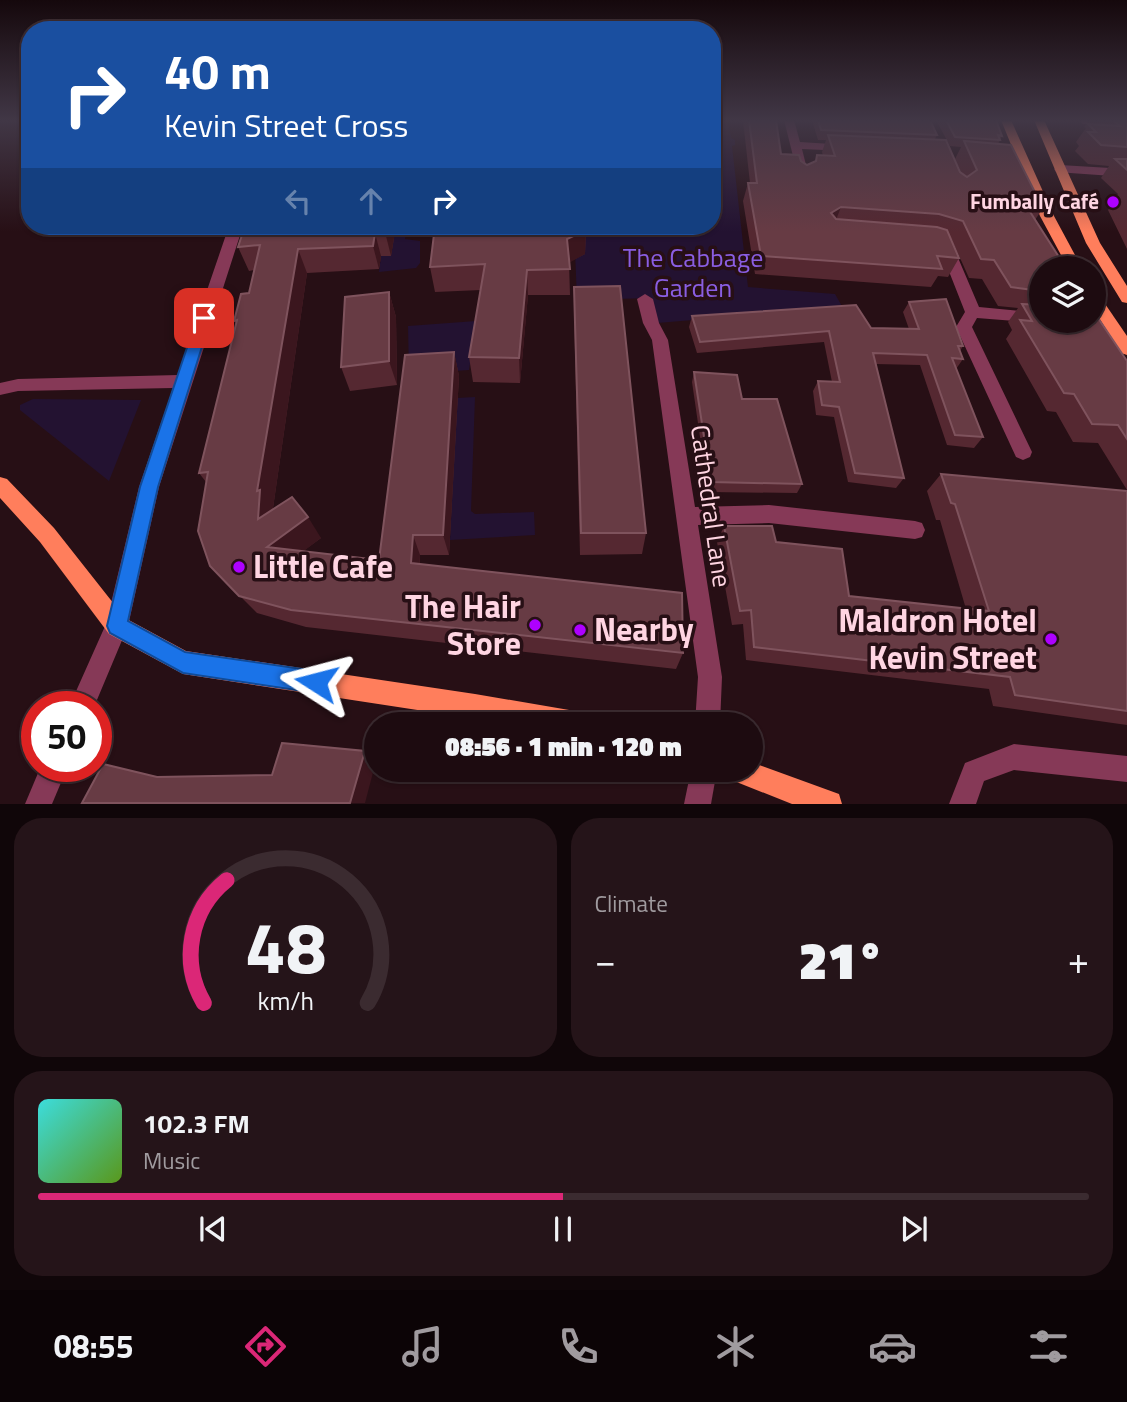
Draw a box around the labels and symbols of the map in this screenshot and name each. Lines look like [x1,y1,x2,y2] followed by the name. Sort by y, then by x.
[970,185,1099,217] place label: Fumbally Café
[1105,194,1121,210] marker: Fumbally Café
[623,238,763,307] park label: The Cabbage Garden
[174,288,234,348] pin
[681,422,742,590] street label: Cathedral Lane
[253,542,393,590] place label: Little Cafe
[231,559,247,575] marker: Little Cafe
[405,582,521,667] place label: The Hair Store
[838,596,1037,681] place label: Maldron Hotel Kevin Street
[594,605,694,653] place label: Nearby
[527,617,543,633] marker: The Hair Store
[572,622,588,638] marker: Nearby
[1043,631,1059,647] marker: Maldron Hotel Kevin Street
[279,645,353,719] position arrow
[21,691,112,782] speed limit sign: 50

